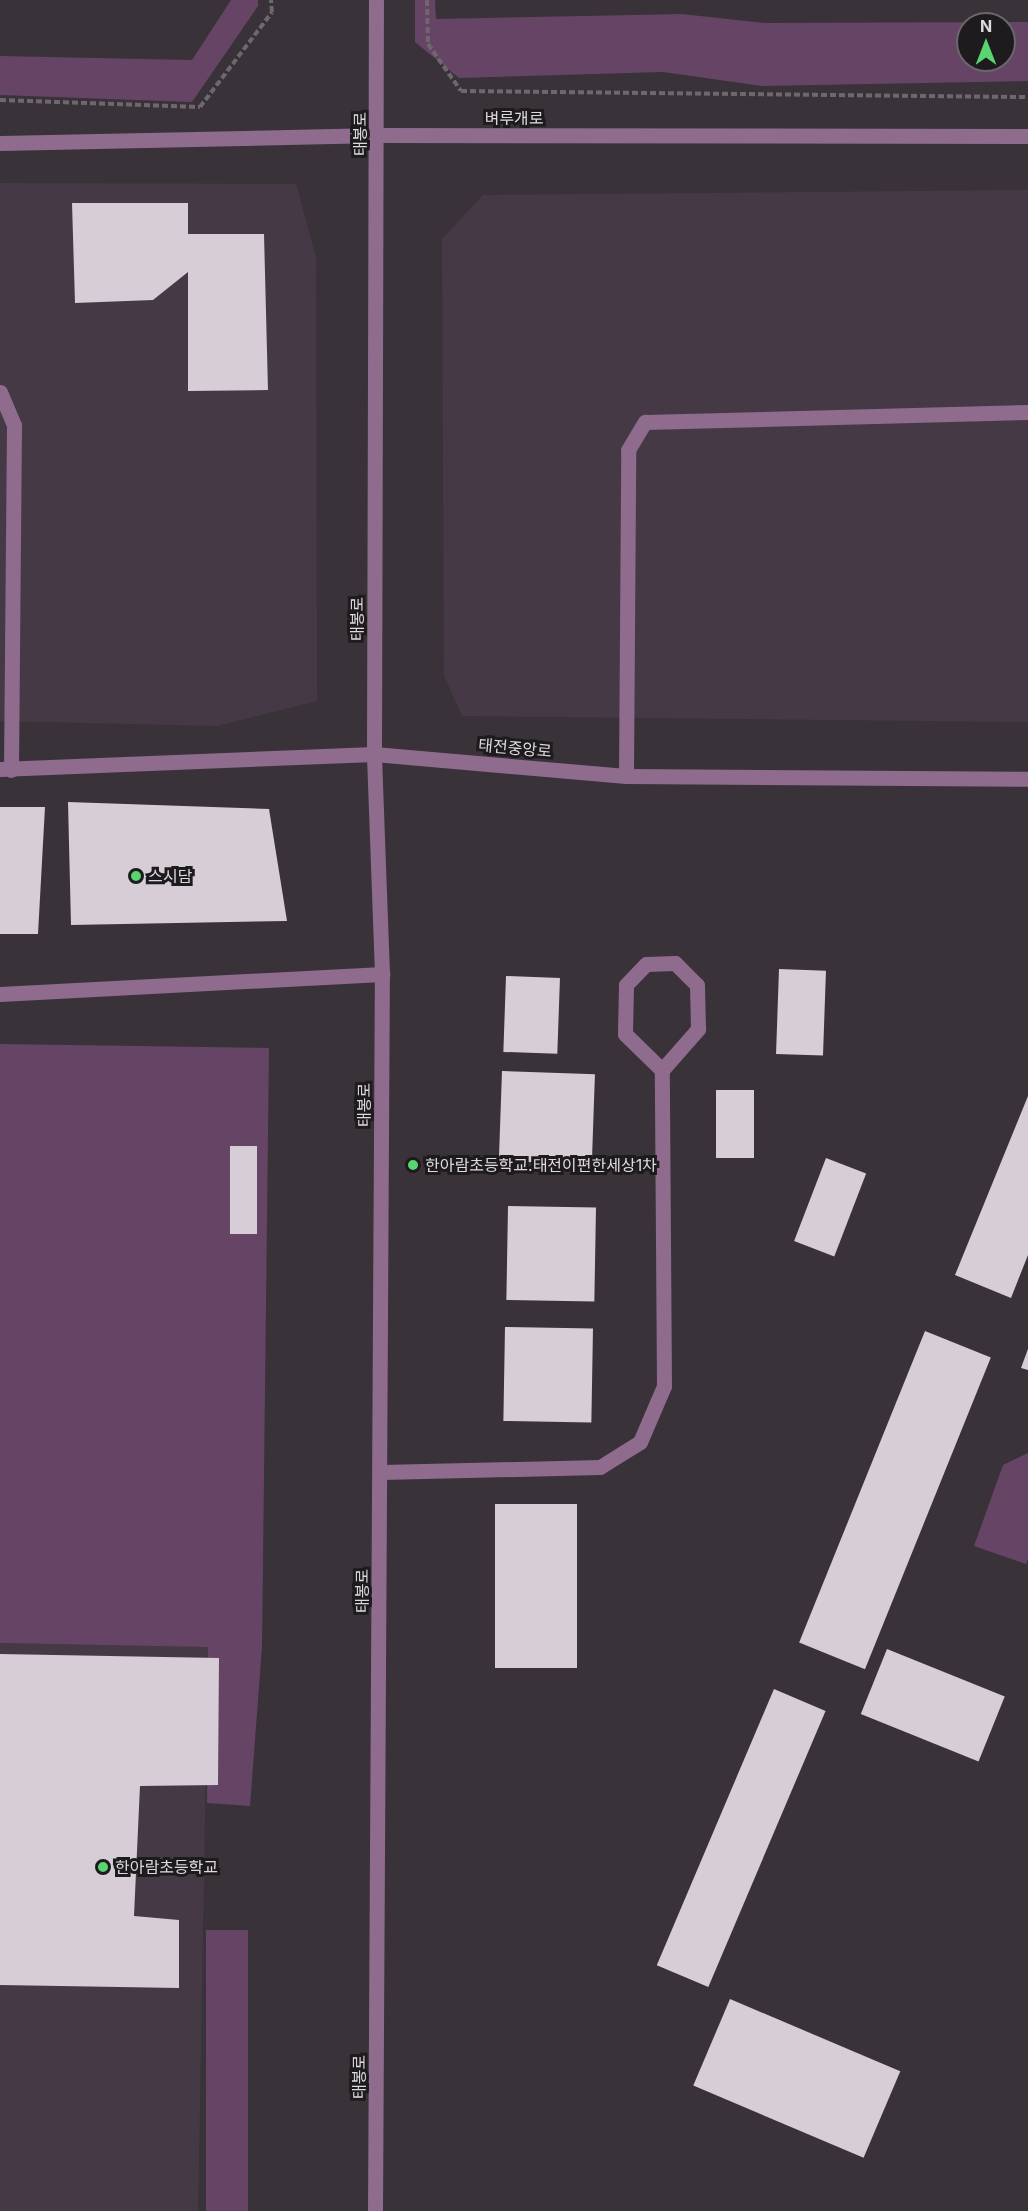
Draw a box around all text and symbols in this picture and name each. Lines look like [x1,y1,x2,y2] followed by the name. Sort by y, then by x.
[956,12,1016,72] north arrow
[980,16,992,36] text: N
[485,108,543,128] street label: 벼루개로
[350,112,370,156] street label: 태봉로
[347,597,367,641] street label: 태봉로
[478,735,552,761] street label: 태전중앙로
[148,866,192,886] place label: 스시담
[129,869,143,883] marker: 스시담
[354,1083,374,1127] street label: 태봉로
[425,1155,657,1175] place label: 한아람초등학교.태전이편한세상1차
[406,1158,420,1172] marker: 한아람초등학교.태전이편한세상1차
[352,1569,372,1613] street label: 태봉로
[115,1857,218,1877] place label: 한아람초등학교
[96,1860,110,1874] marker: 한아람초등학교
[349,2055,369,2099] street label: 태봉로

